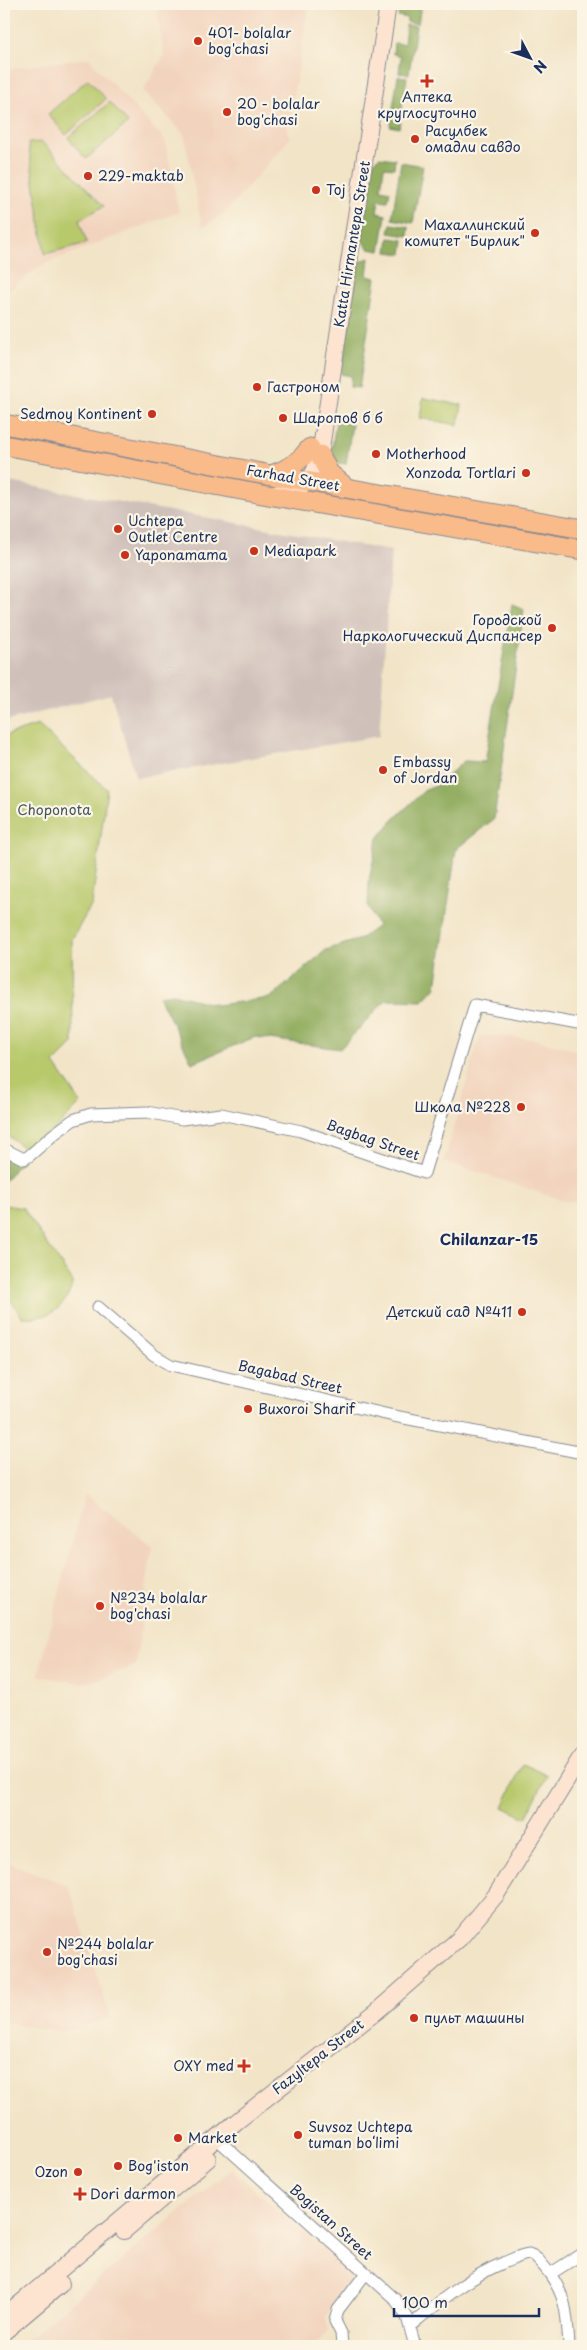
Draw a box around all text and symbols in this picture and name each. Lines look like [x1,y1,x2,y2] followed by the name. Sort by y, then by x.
[208,22,292,59] place label: 401- bolalar bog'chasi
[504,32,554,82] north arrow
[192,35,204,47] marker: 401- bolalar bog'chasi
[529,56,552,78] text: N
[421,75,433,87] marker: Аптека круглосуточно
[377,86,477,123] place label: Аптека круглосуточно
[237,93,320,130] place label: 20 - bolalar bog'chasi
[221,106,233,118] marker: 20 - bolalar bog'chasi
[425,120,521,157] place label: Расулбек омадли савдо
[409,133,421,145] marker: Расулбек омадли савдо
[328,159,375,329] street label: Katta Hirmаntepa Street
[98,165,184,186] place label: 229-maktab
[82,170,94,182] marker: 229-maktab
[326,179,345,200] place label: Toj
[310,184,322,196] marker: Toj
[404,214,525,251] place label: Махаллинский комитет "Бирлик"
[529,227,541,239] marker: Махаллинский комитет "Бирлик"
[267,376,340,397] place label: Гастроном
[251,381,263,393] marker: Гастроном
[20,403,142,424] place label: Sedmoy Kontinent
[293,407,383,428] place label: Шаропов б б
[146,408,158,420] marker: Sedmoy Kontinent
[277,412,289,424] marker: Шаропов б б
[386,443,466,464] place label: Motherhood
[370,448,382,460] marker: Motherhood
[245,459,342,496] street label: Farhad Street
[406,462,516,483] place label: Xonzoda Tortlari
[520,467,532,479] marker: Xonzoda Tortlari
[128,510,218,547] place label: Uchtepa Outlet Centre
[112,523,124,535] marker: Uchtepa Outlet Centre
[264,540,337,561] place label: Mediapark
[135,544,228,565] place label: Yaponamama
[248,545,260,557] marker: Mediapark
[119,549,131,561] marker: Yaponamama
[343,609,542,646] place label: Городской Наркологический Диспансер
[546,622,558,634] marker: Городской Наркологический Диспансер
[393,751,457,788] place label: Embassy of Jordan
[377,764,389,776] marker: Embassy of Jordan
[17,799,91,820] park label: Choponota
[415,1096,511,1117] place label: Школа №228
[515,1101,527,1113] marker: Школа №228
[324,1114,423,1165] street label: Bagbag Street
[440,1227,538,1250] district label: Chilanzar-15
[386,1301,512,1322] place label: Детский сад №411
[516,1306,528,1318] marker: Детский сад №411
[236,1354,344,1399] street label: Bagabad Street
[258,1398,356,1419] place label: Buxoroi Sharif
[242,1403,254,1415] marker: Buxoroi Sharif
[110,1587,208,1624] place label: №234 bolalar bog'chasi
[94,1600,106,1612] marker: №234 bolalar bog'chasi
[57,1933,155,1970] place label: №244 bolalar bog'chasi
[41,1946,53,1958] marker: №244 bolalar bog'chasi
[424,2007,525,2028] place label: пульт машины
[408,2012,420,2024] marker: пульт машины
[267,2014,368,2099] street label: Fazyltepa Street
[173,2055,234,2076] place label: OXY med
[238,2060,250,2072] marker: OXY med
[308,2116,413,2153] place label: Suvsoz Uchtepa tuman boʻlimi
[188,2127,237,2148] place label: Market
[292,2129,304,2141] marker: Suvsoz Uchtepa tuman boʻlimi
[172,2132,184,2144] marker: Market
[128,2155,189,2176] place label: Bog'iston
[112,2160,124,2172] marker: Bog'iston
[35,2161,68,2182] place label: Ozon
[72,2166,84,2178] marker: Ozon
[285,2179,378,2265] street label: Bogistan Street
[90,2183,176,2204] place label: Dori darmon
[74,2188,86,2200] marker: Dori darmon
[394,2285,540,2317] scale bar
[402,2290,448,2313] text: 100 m

